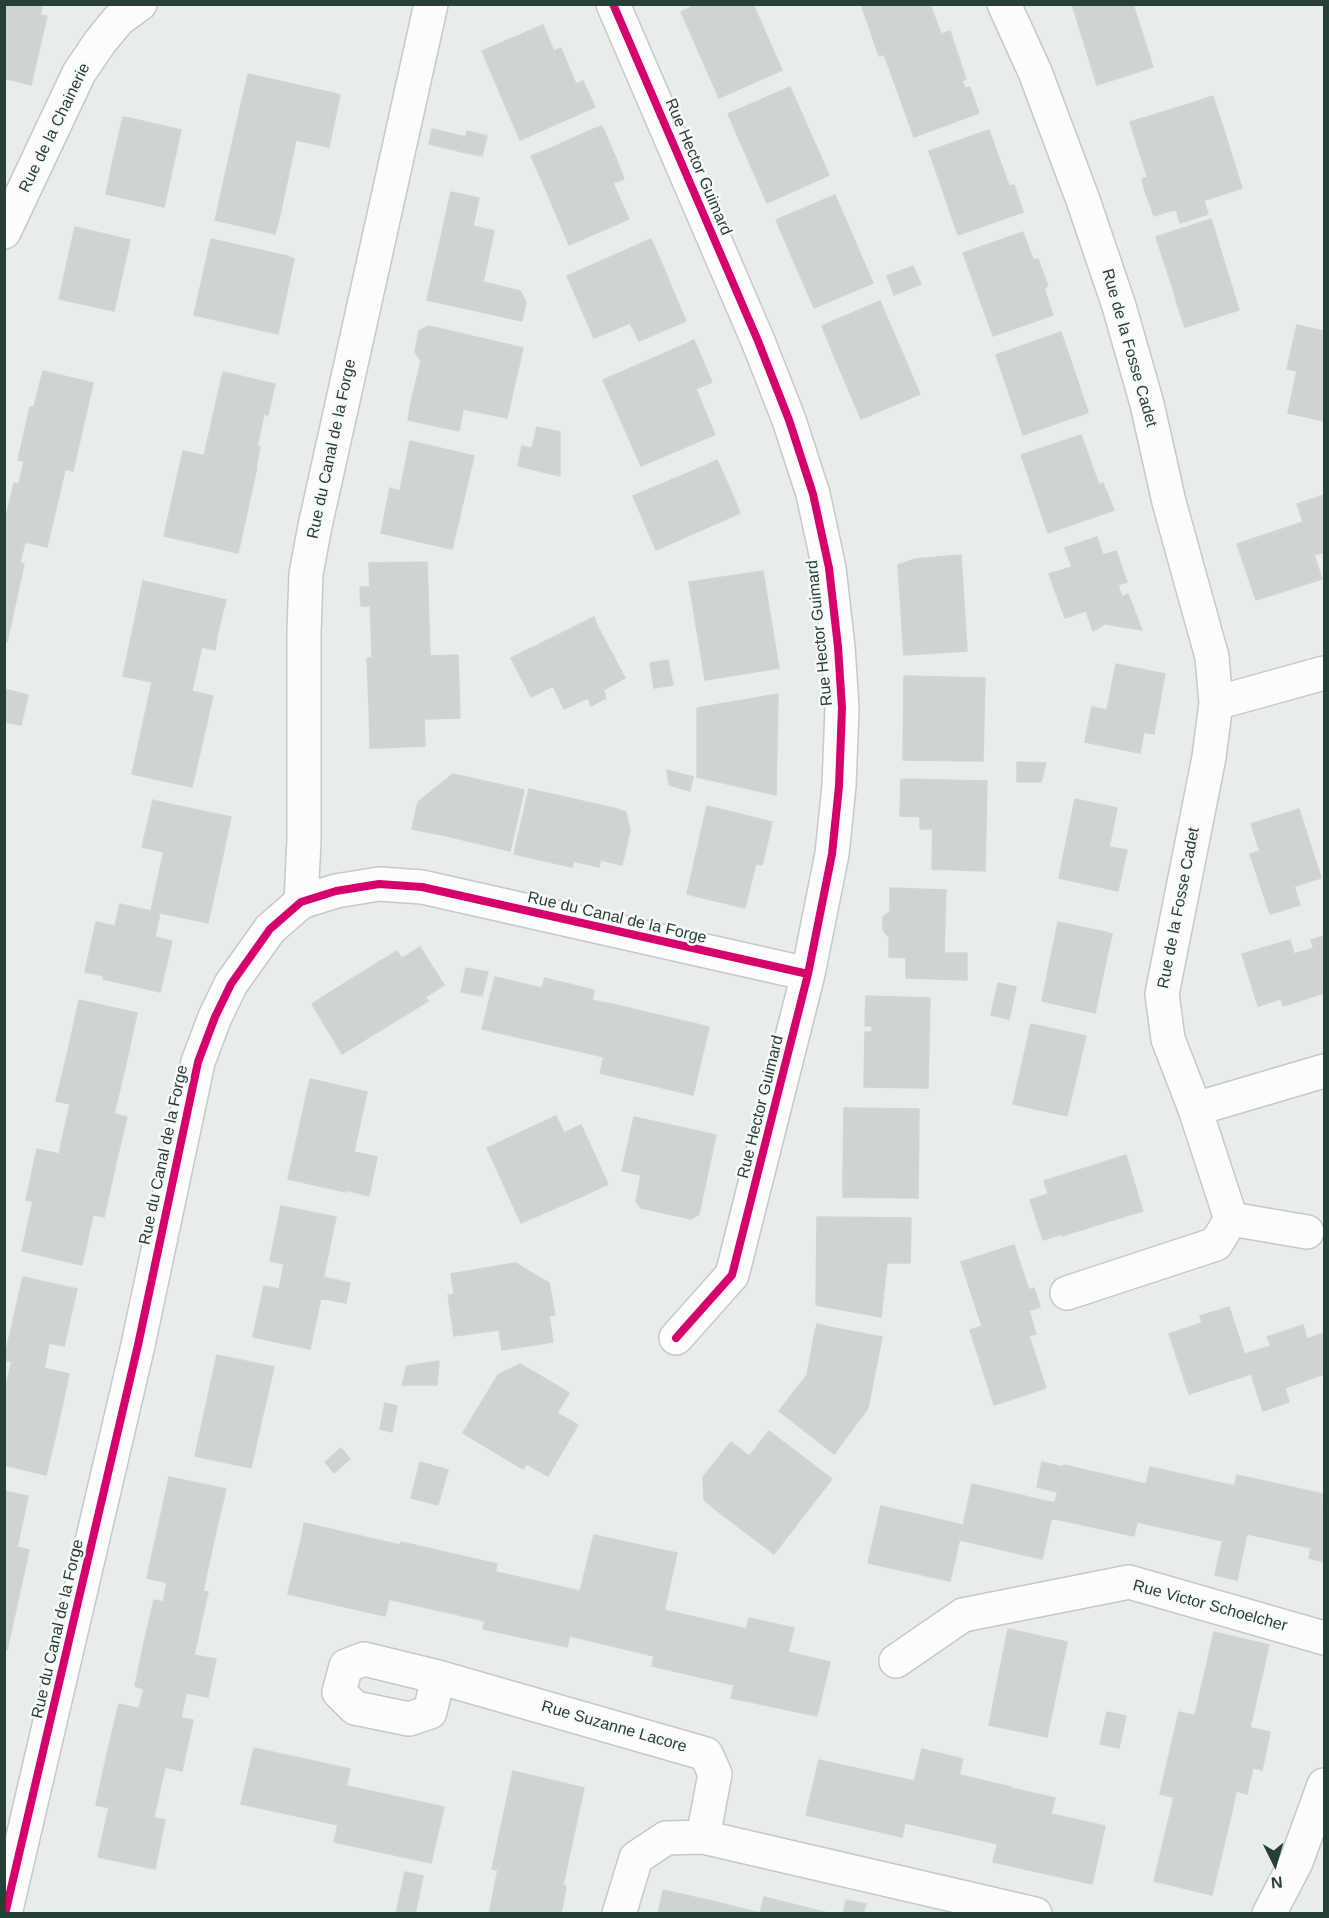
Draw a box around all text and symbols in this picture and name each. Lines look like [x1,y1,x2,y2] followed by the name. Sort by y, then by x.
[15,60,95,196] street label: Rue de la Chainerie
[660,96,736,238] street label: Rue Hector Guimard
[1097,267,1161,429] street label: Rue de la Fosse Cadet
[304,357,360,541] street label: Rue du Canal de la Forge
[803,559,837,707] street label: Rue Hector Guimard
[1154,826,1204,990] street label: Rue de la Fosse Cadet
[526,888,708,948] street label: Rue du Canal de la Forge
[734,1033,788,1181] street label: Rue Hector Guimard
[136,1063,192,1247] street label: Rue du Canal de la Forge
[28,1538,88,1720] street label: Rue du Canal de la Forge
[1131,1576,1289,1636] street label: Rue Victor Schoelcher
[539,1697,689,1757] street label: Rue Suzanne Lacore
[1245,1834,1305,1894] north arrow
[1270,1873,1283,1891] text: N

